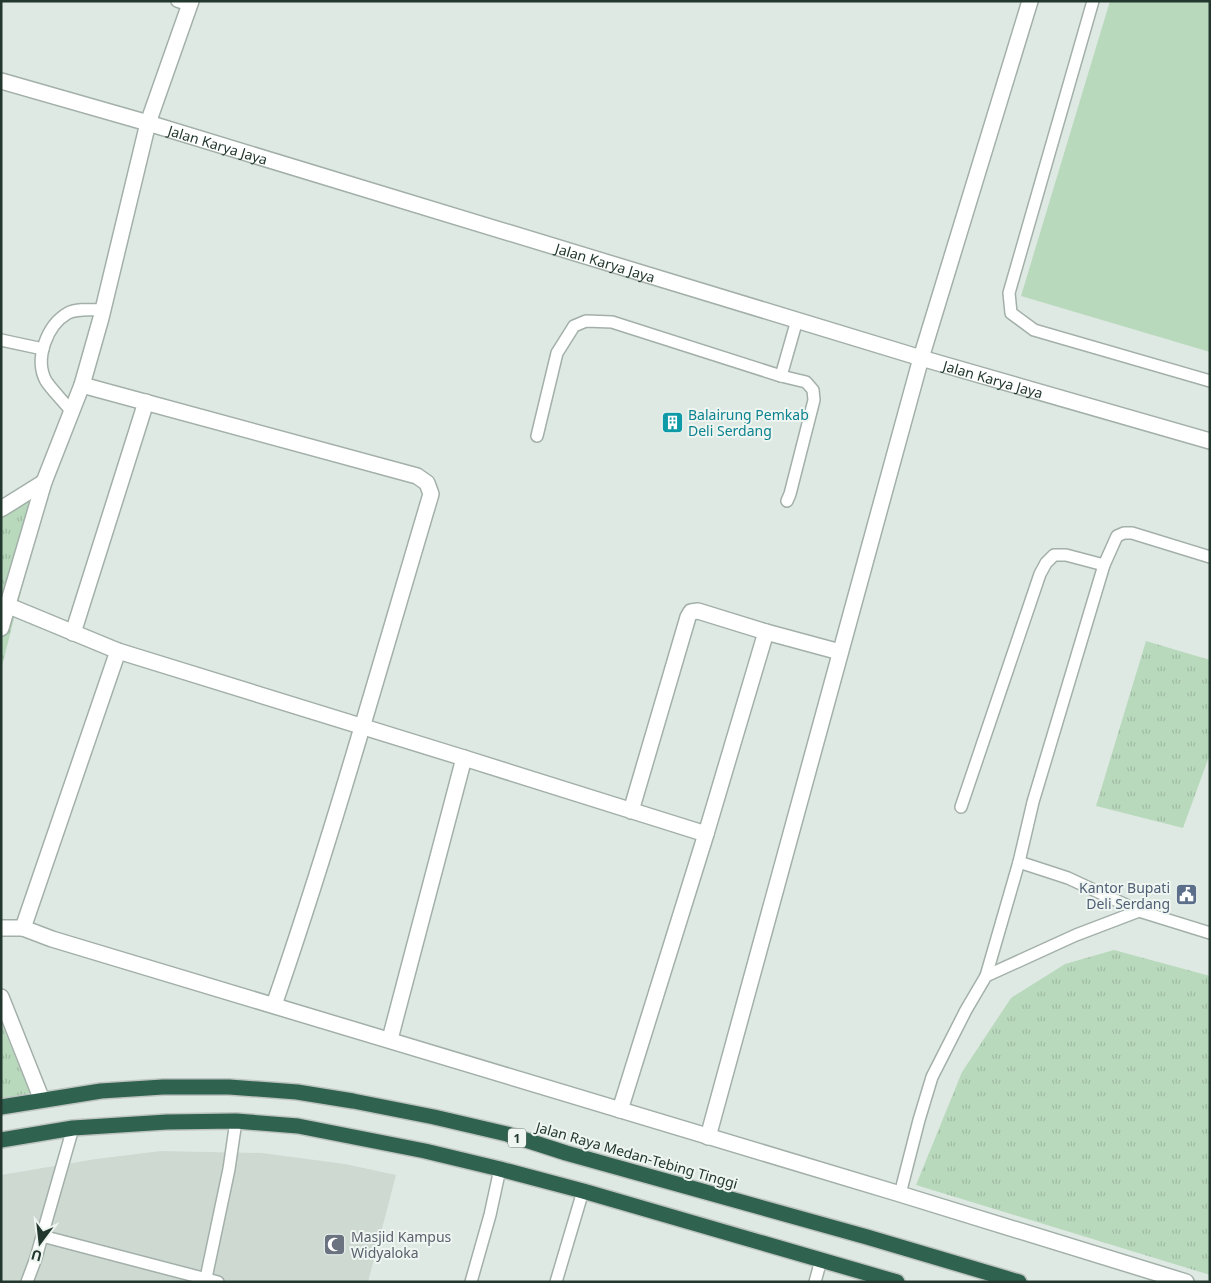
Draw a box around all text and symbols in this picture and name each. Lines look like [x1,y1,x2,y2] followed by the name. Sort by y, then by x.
[164,120,270,168] street label: Jalan Karya Jaya
[551,237,658,286] street label: Jalan Karya Jaya
[939,355,1045,402] street label: Jalan Karya Jaya
[688,405,809,440] place label: Balairung Pemkab Deli Serdang
[660,410,684,434] building icon: Balairung Pemkab Deli Serdang
[1079,878,1170,913] place label: Kantor Bupati Deli Serdang
[1174,883,1198,907] public building icon: Kantor Bupati Deli Serdang
[532,1117,740,1193] street label: Jalan Raya Medan-Tebing Tinggi
[508,1128,526,1148] road number: 1
[15,1218,65,1268] north arrow
[351,1227,452,1262] place label: Masjid Kampus Widyaloka
[323,1232,347,1256] mosque icon: Masjid Kampus Widyaloka
[29,1245,44,1267] text: U

